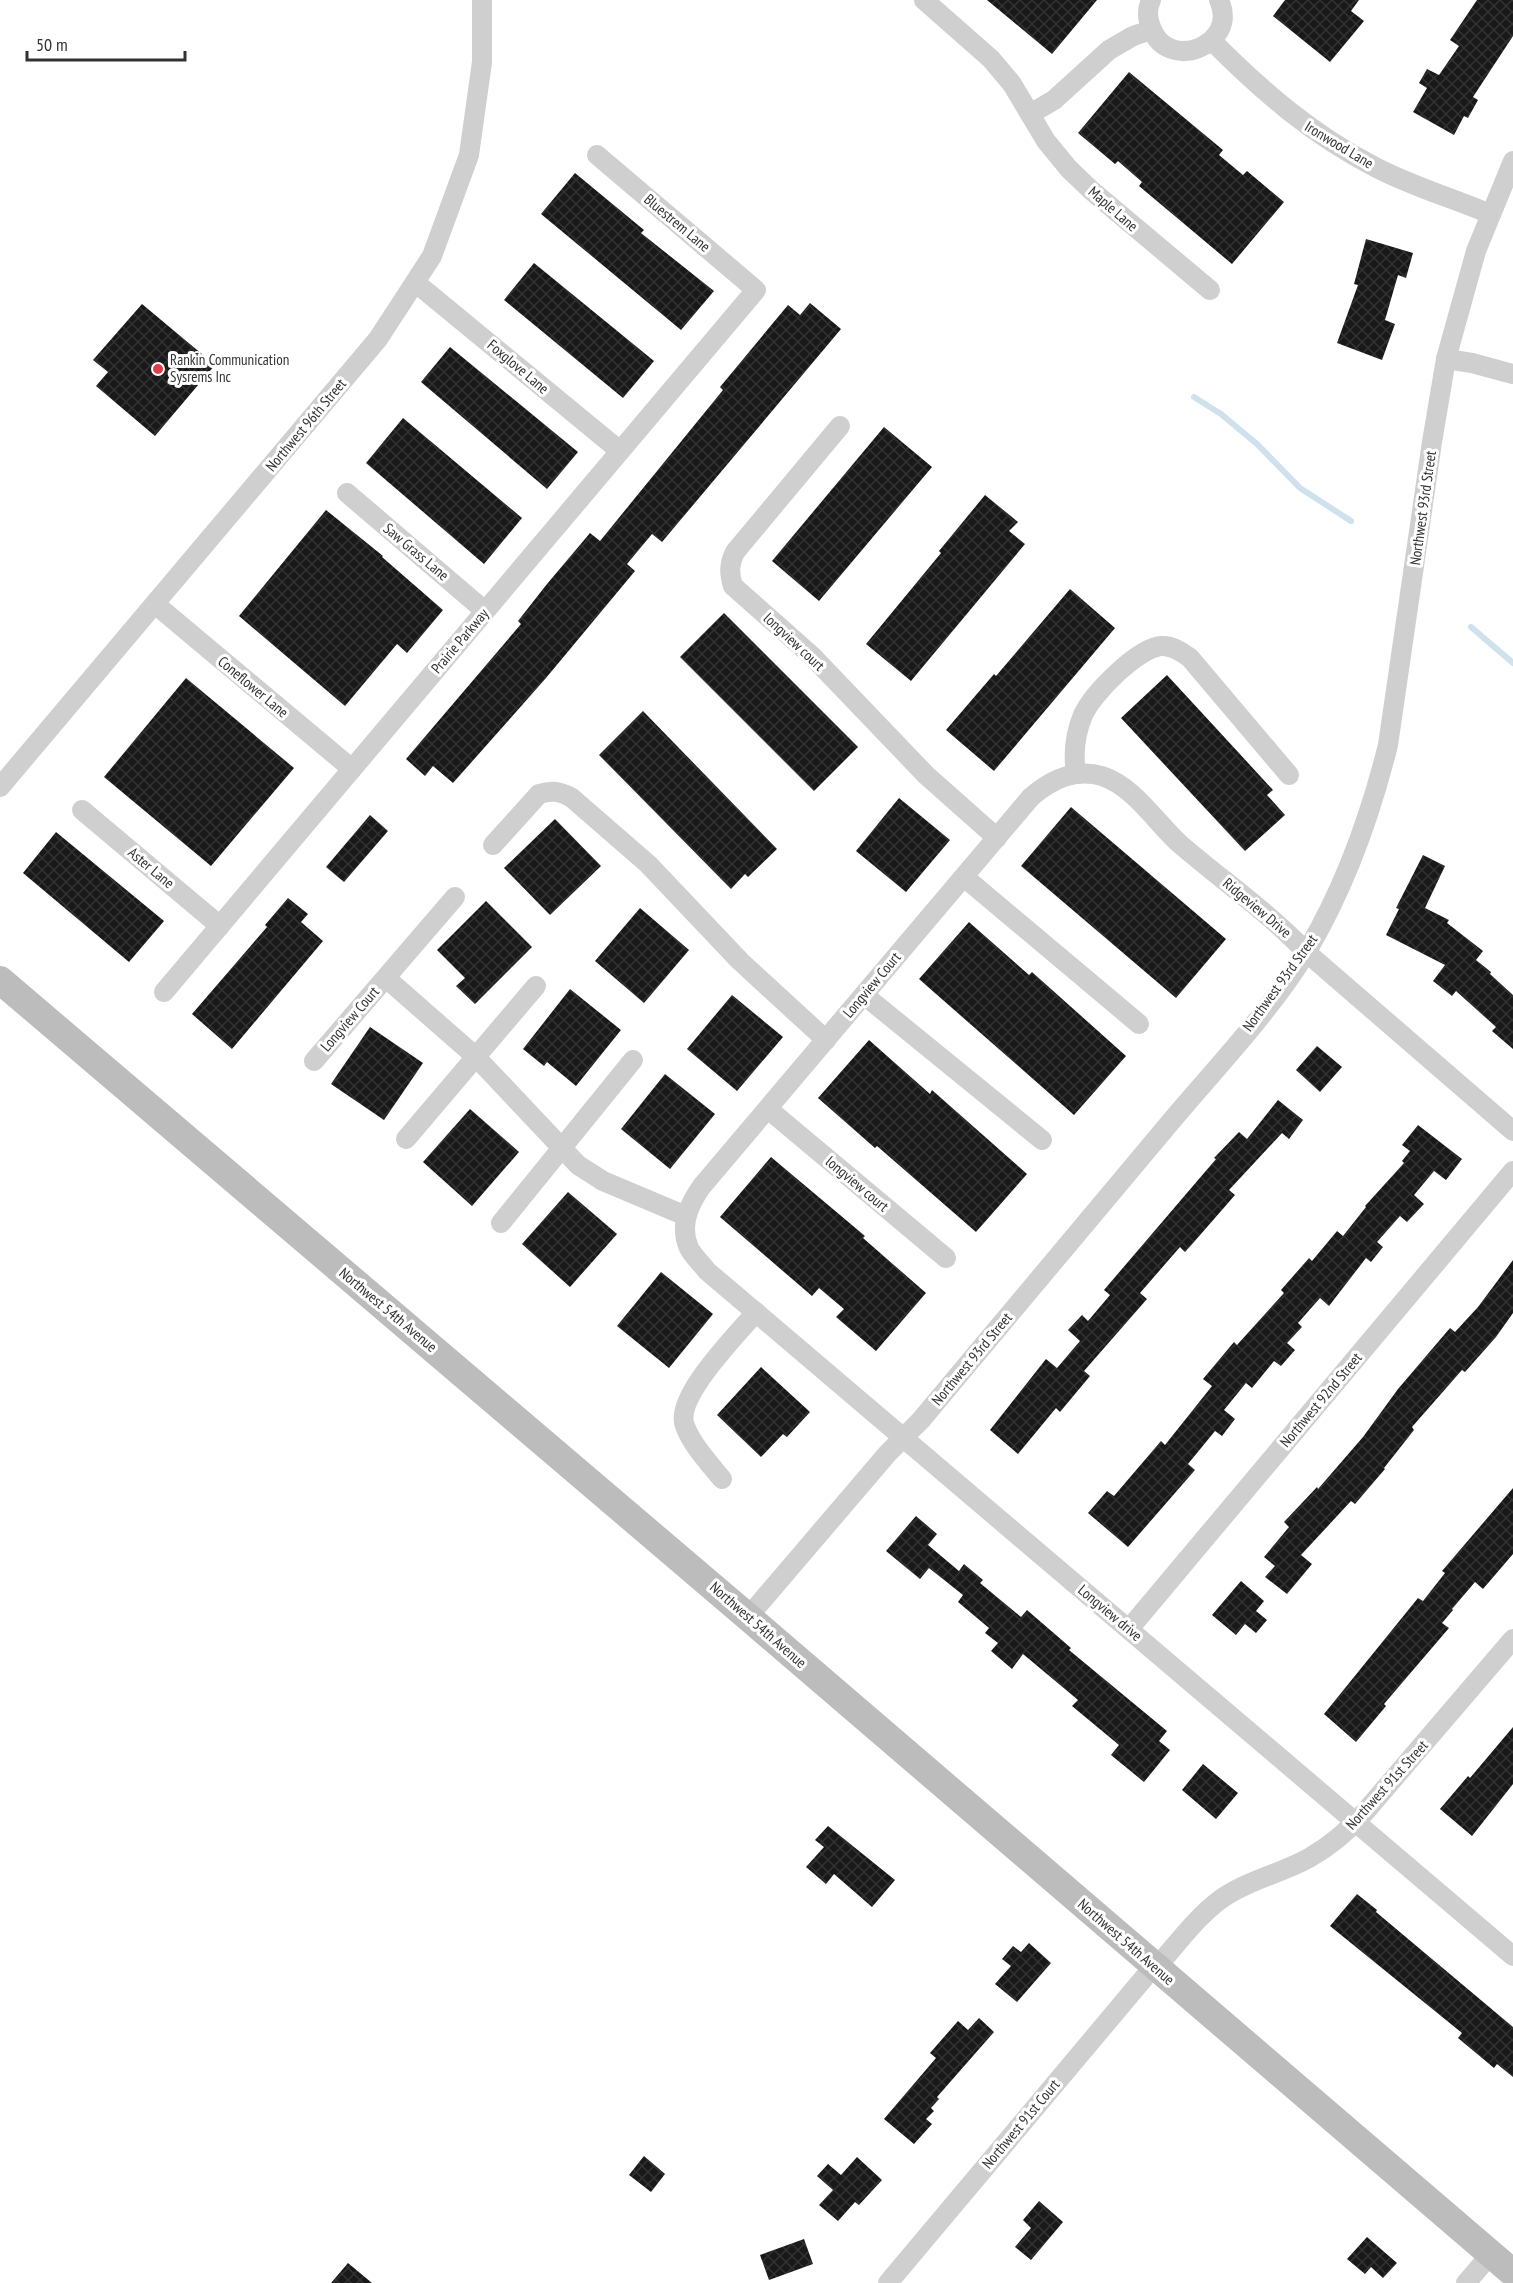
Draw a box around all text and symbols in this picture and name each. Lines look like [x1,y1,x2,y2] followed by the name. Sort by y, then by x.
[27,24,184,62] scale bar
[36,33,68,56] text: 50 m
[1301,117,1377,172] street label: Ironwood Lane
[1085,182,1142,235] street label: Maple Lane
[640,189,714,256] street label: Bluestrem Lane
[484,335,553,398] street label: Foxglove Lane
[170,350,289,386] place label: Rankin Communication Sysrems Inc
[151,362,165,376] marker: Rankin Communication Sysrems Inc
[261,374,350,475] street label: Northwest 96th Street
[1405,449,1440,566] street label: Northwest 93rd Street
[380,519,453,585] street label: Saw Grass Lane
[427,604,493,677] street label: Prairie Parkway
[760,609,829,675] street label: longview court
[214,652,292,722] street label: Coneflower Lane
[124,843,178,892] street label: Aster Lane
[1219,873,1295,942] street label: Ridgeview Drive
[1238,930,1321,1035] street label: Northwest 93rd Street
[839,948,905,1021] street label: Longview Court
[316,982,383,1055] street label: Longview Court
[822,1152,893,1216] street label: longview court
[335,1263,441,1356] street label: Northwest 54th Avenue
[927,1308,1016,1409] street label: Northwest 93rd Street
[1275,1348,1366,1451] street label: Northwest 92nd Street
[706,1577,811,1672] street label: Northwest 54th Avenue
[1074,1580,1146,1645] street label: Longview drive
[1341,1736,1432,1833] street label: Northwest 91st Street
[1074,1894,1179,1989] street label: Northwest 54th Avenue
[978,2075,1064,2172] street label: Northwest 91st Court

